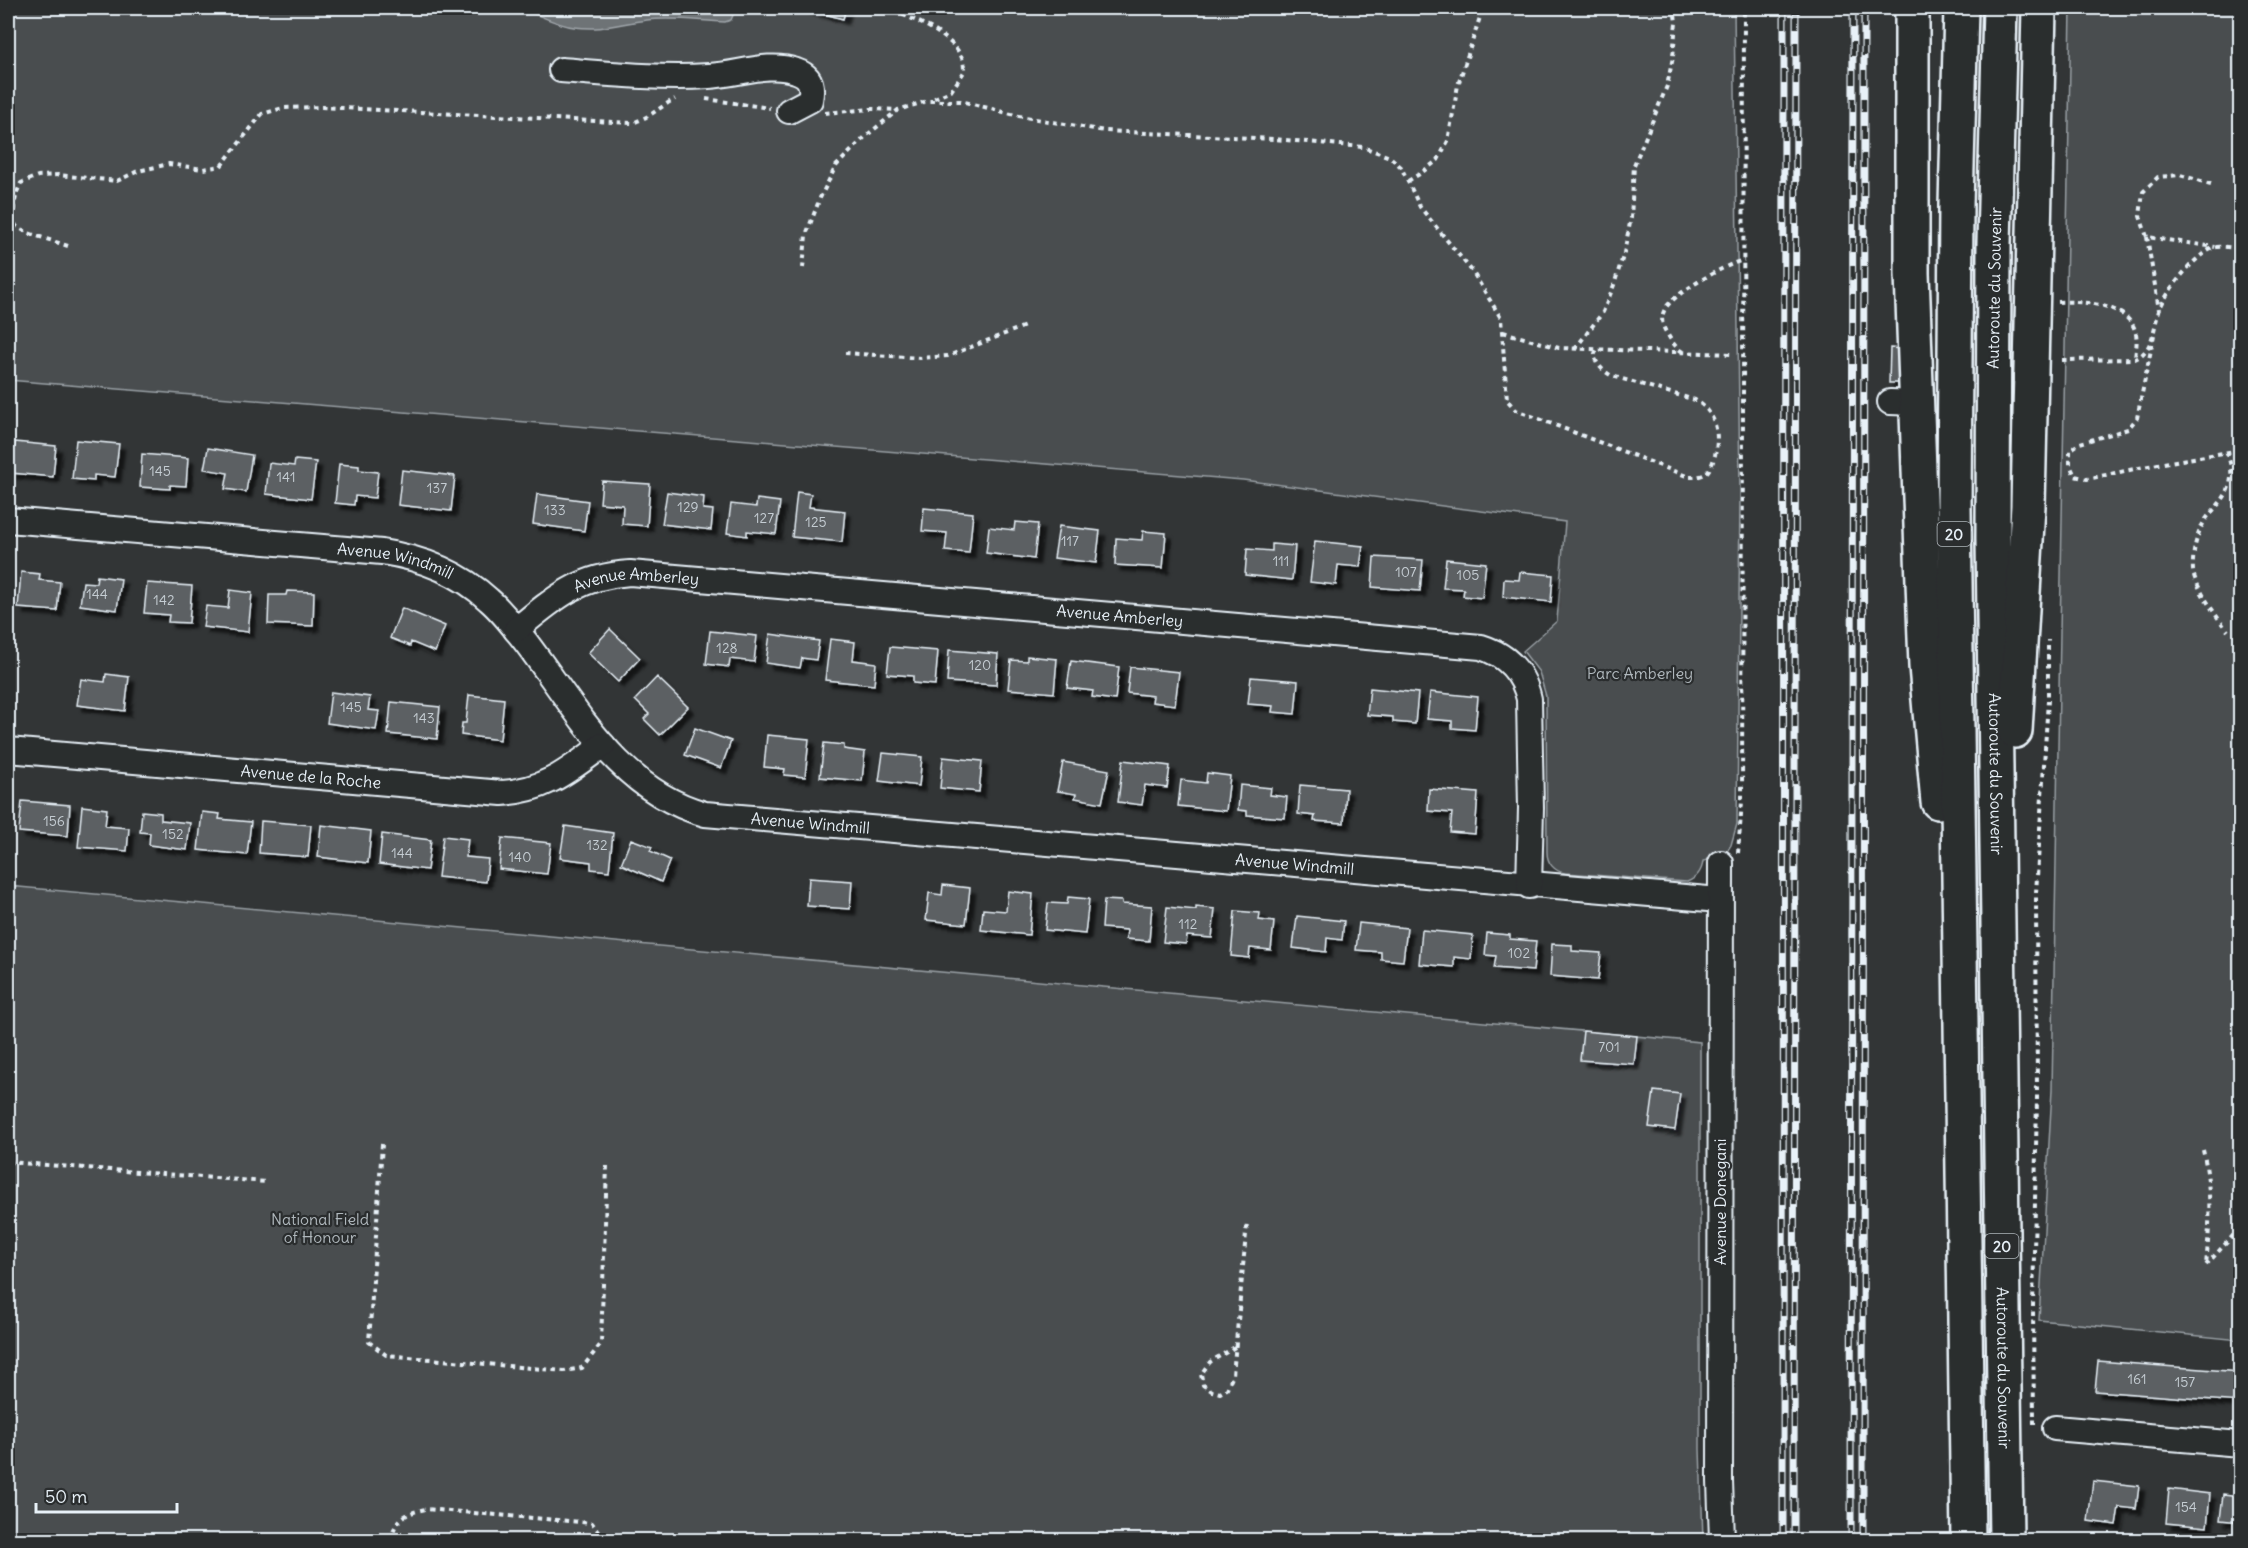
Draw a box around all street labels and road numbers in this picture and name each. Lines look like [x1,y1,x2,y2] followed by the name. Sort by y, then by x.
[1983,206,2005,369] street label: Autoroute du Souvenir
[1938,522,1970,546] road number: 20
[336,538,457,583] street label: Avenue Windmill
[570,563,700,596] street label: Avenue Amberley
[1056,600,1184,631] street label: Avenue Amberley
[1985,693,2007,856] street label: Autoroute du Souvenir
[240,760,382,792] street label: Avenue de la Roche
[750,808,871,838] street label: Avenue Windmill
[1234,849,1355,879] street label: Avenue Windmill
[1710,1139,1730,1265] street label: Avenue Donegani
[1986,1234,2018,1258] road number: 20
[1993,1287,2015,1449] street label: Autoroute du Souvenir

